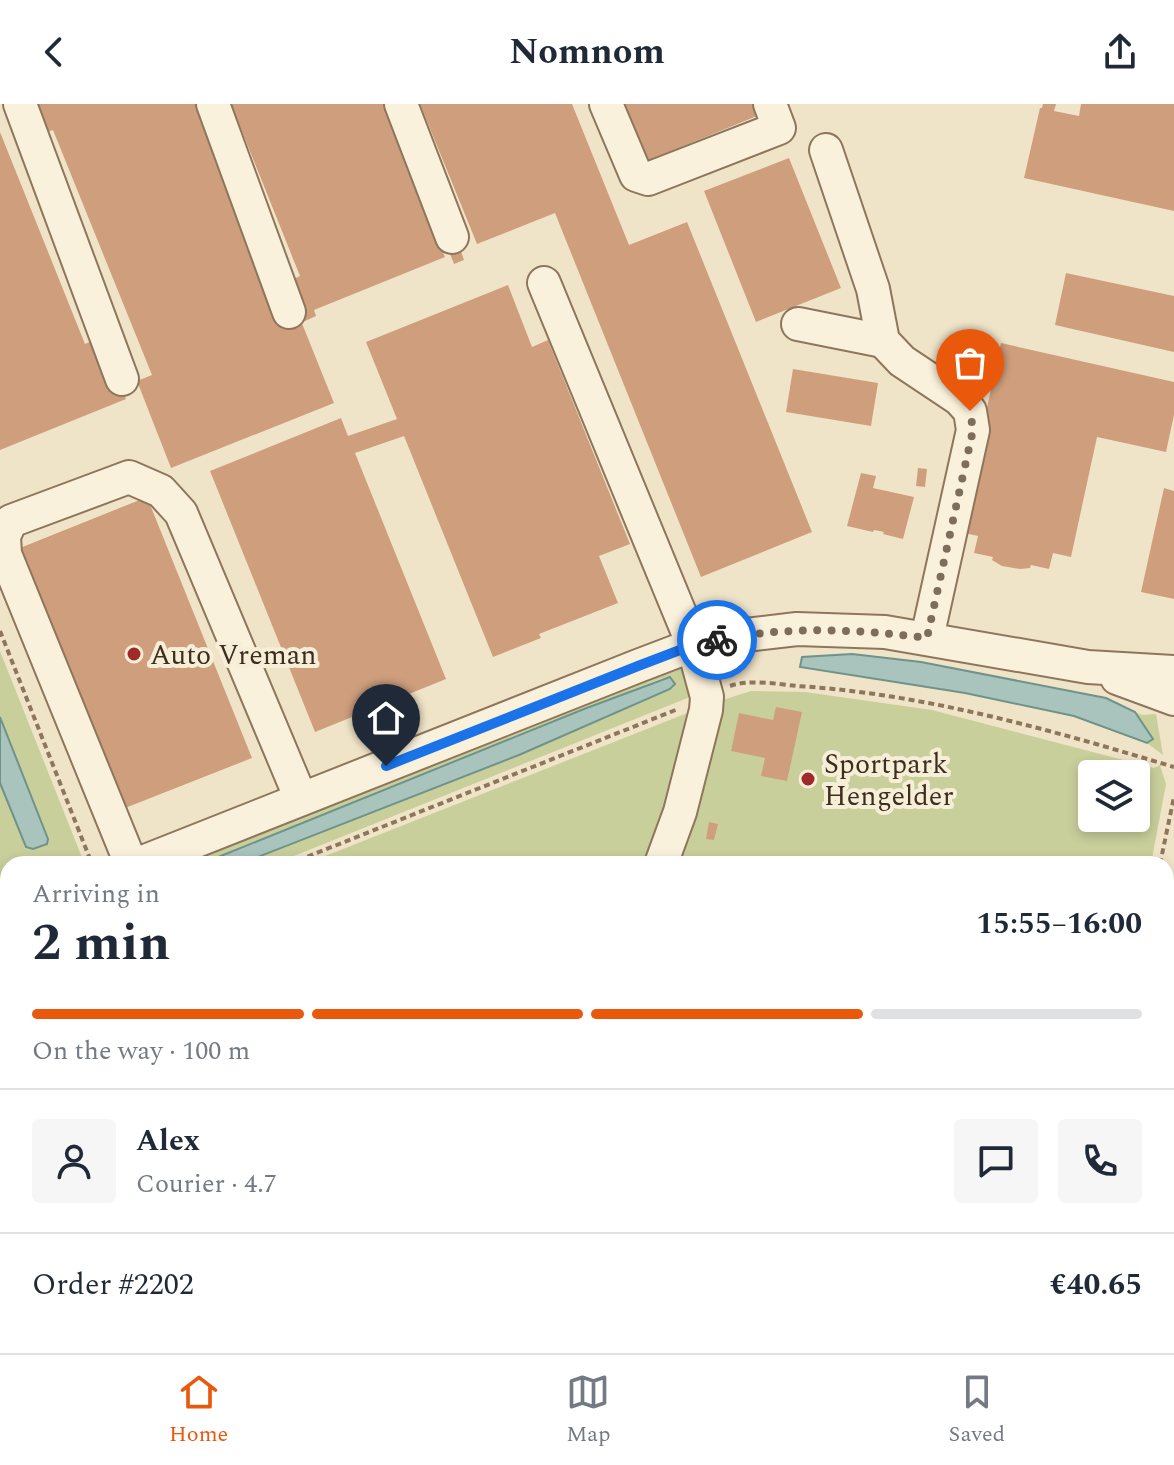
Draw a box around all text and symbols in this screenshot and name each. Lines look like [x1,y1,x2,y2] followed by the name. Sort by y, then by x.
[509,25,665,80] text: Nomnom
[32,30,76,74] icon: back
[1098,30,1142,74] icon: share
[936,329,1004,411] pin
[948,341,992,385] icon: bag
[677,600,757,680] courier
[695,618,739,662] icon: bike
[150,634,317,677] place label: Auto Vreman
[125,645,143,663] marker: Auto Vreman
[352,684,420,766] pin
[364,696,408,740] icon: home
[824,743,954,818] place label: Sportpark Hengelder
[1078,760,1150,832] map controls
[1078,760,1150,832] button: layers
[799,770,817,788] marker: Sportpark Hengelder
[32,874,160,914] text: Arriving in
[976,901,1142,947] text: 15:55–16:00
[32,904,170,983] text: 2 min
[32,1031,250,1071] text: On the way · 100 m
[136,1118,200,1164] text: Alex
[32,1119,116,1203] button: person
[954,1119,1038,1203] button: chat
[1058,1119,1142,1203] button: phone
[136,1164,277,1204] text: Courier · 4.7
[32,1262,194,1308] text: Order #2202
[1050,1262,1142,1308] text: €40.65
[169,1370,228,1451] tab: Home
[566,1370,611,1451] tab: Map
[949,1370,1005,1451] tab: Saved

